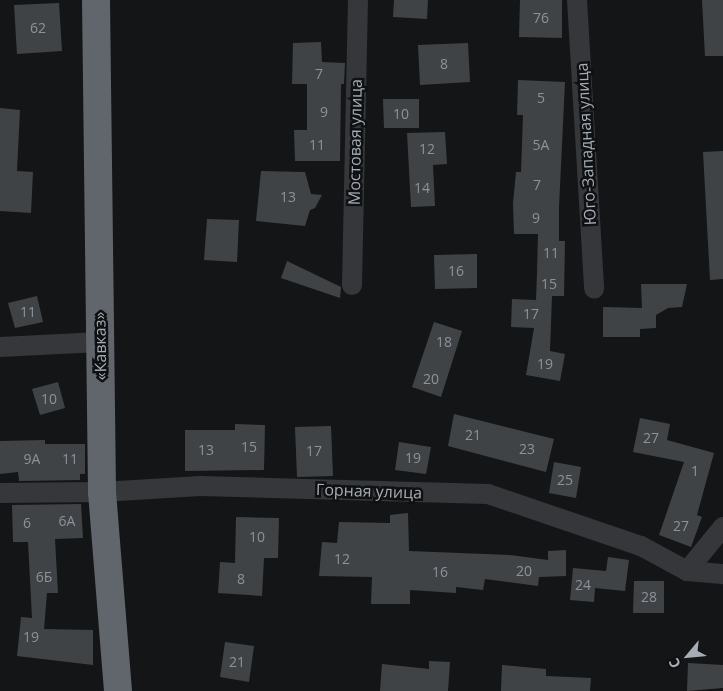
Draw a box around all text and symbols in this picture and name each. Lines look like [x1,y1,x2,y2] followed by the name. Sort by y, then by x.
[533,10,549,26] house number: 76
[30,20,46,36] house number: 62
[440,56,448,72] house number: 8
[572,62,600,226] street label: Юго-Западная улица
[315,66,323,82] house number: 7
[344,79,366,205] street label: Мостовая улица
[537,90,545,106] house number: 5
[320,104,328,120] house number: 9
[393,106,409,122] house number: 10
[309,137,325,153] house number: 11
[533,137,549,153] house number: 5А
[419,141,435,157] house number: 12
[533,177,541,193] house number: 7
[414,180,430,196] house number: 14
[280,189,296,205] house number: 13
[532,210,540,226] house number: 9
[543,245,559,261] house number: 11
[448,263,464,279] house number: 16
[541,276,557,292] house number: 15
[20,304,36,320] house number: 11
[523,306,539,322] house number: 17
[90,312,110,380] street label: «Кавказ»
[436,334,452,350] house number: 18
[537,356,553,372] house number: 19
[423,371,439,387] house number: 20
[41,391,57,407] house number: 10
[465,427,481,443] house number: 21
[643,430,659,446] house number: 27
[241,439,257,455] house number: 15
[519,441,535,457] house number: 23
[198,442,214,458] house number: 13
[306,443,322,459] house number: 17
[405,450,421,466] house number: 19
[24,451,40,467] house number: 9А
[62,451,78,467] house number: 11
[691,463,699,479] house number: 1
[557,472,573,488] house number: 25
[316,480,422,502] street label: Горная улица
[59,513,75,529] house number: 6А
[23,515,31,531] house number: 6
[673,518,689,534] house number: 27
[249,529,265,545] house number: 10
[334,551,350,567] house number: 12
[516,563,532,579] house number: 20
[432,564,448,580] house number: 16
[36,569,52,585] house number: 6Б
[237,571,245,587] house number: 8
[575,577,591,593] house number: 24
[641,589,657,605] house number: 28
[23,629,39,645] house number: 19
[663,631,713,681] north arrow
[229,654,245,670] house number: 21
[664,655,685,672] text: С

